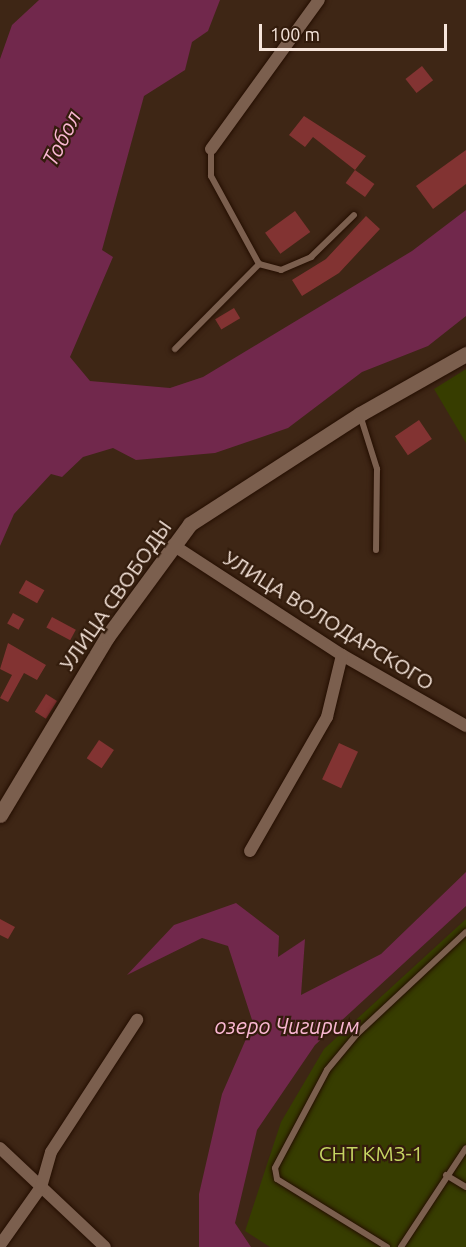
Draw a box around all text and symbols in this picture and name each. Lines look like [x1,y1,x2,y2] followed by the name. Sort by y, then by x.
[262,12,450,50] scale bar
[270,24,320,44] text: 100 m
[36,106,86,170] water label: Тобол
[54,515,176,675] street label: УЛИЦА СВОБОДЫ
[219,545,439,695] street label: УЛИЦА ВОЛОДАРСКОГО
[215,1013,359,1039] water label: озеро Чигирим
[319,1140,423,1166] park label: СНТ КМЗ-1

